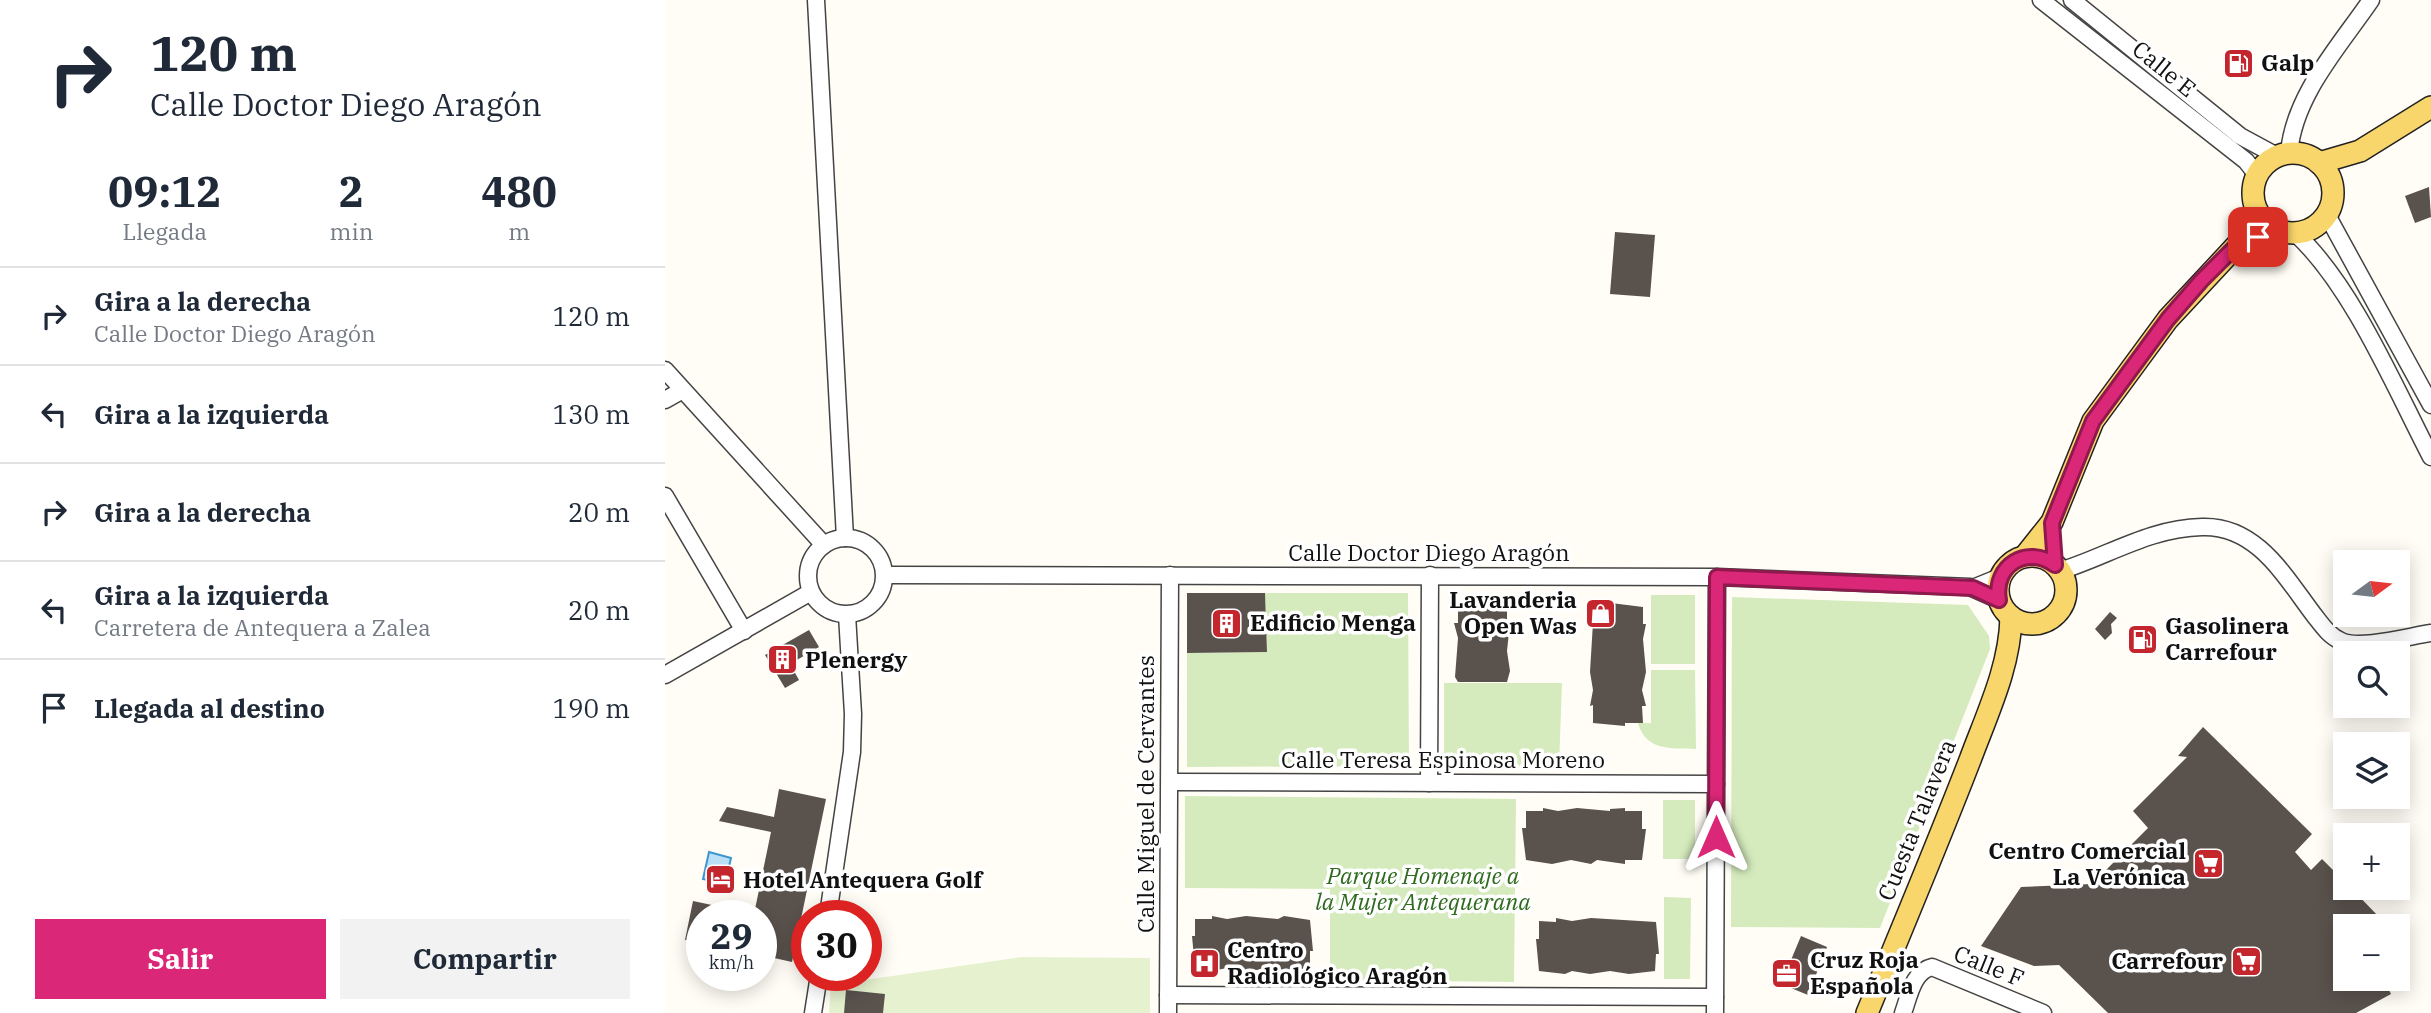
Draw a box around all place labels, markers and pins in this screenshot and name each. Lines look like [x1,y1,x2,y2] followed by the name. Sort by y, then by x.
[2221,46,2255,80] fuel station icon: Galp
[2261,47,2314,77] place label: Galp
[2228,207,2288,267] pin
[1449,584,1577,640] place label: Lavanderia Open Was
[1583,596,1617,630] shop icon: Lavanderia Open Was
[1210,606,1244,640] building icon: Edificio Menga
[1250,607,1416,637] place label: Edificio Menga
[2165,610,2289,666] place label: Gasolinera Carrefour
[2125,622,2159,656] fuel station icon: Gasolinera Carrefour
[765,643,799,677] building icon: Plenergy
[805,644,907,674] place label: Plenergy
[1988,835,2186,891] place label: Centro Comercial La Verónica
[2192,847,2226,881] supermarket icon: Centro Comercial La Verónica
[703,863,737,897] hotel icon: Hotel Antequera Golf
[743,864,984,894] place label: Hotel Antequera Golf
[1227,934,1447,990] place label: Centro Radiológico Aragón
[1810,944,1919,1000] place label: Cruz Roja Española
[2229,944,2263,978] supermarket icon: Carrefour
[2111,945,2224,975] place label: Carrefour
[1187,946,1221,980] hospital icon: Centro Radiológico Aragón
[1770,956,1804,990] office icon: Cruz Roja Española

